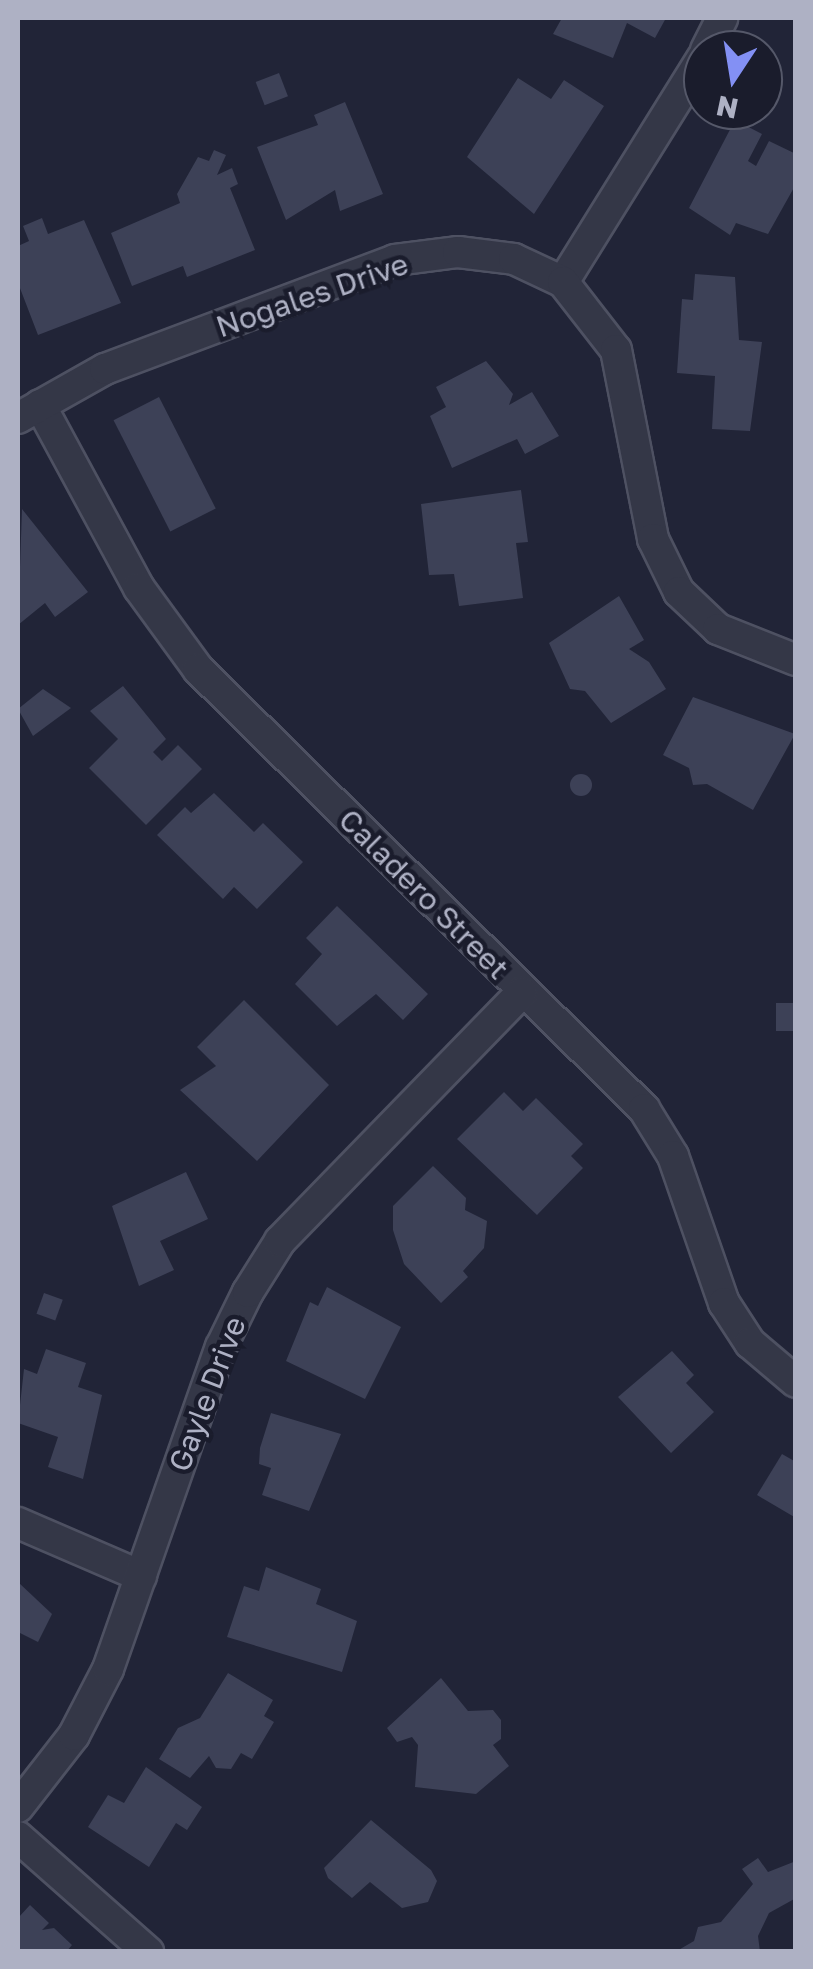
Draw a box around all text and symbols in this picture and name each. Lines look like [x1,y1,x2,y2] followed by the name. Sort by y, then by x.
[683,30,783,130] north arrow
[713,90,741,126] text: N
[211,245,413,345] street label: Nogales Drive
[332,802,516,986] street label: Caladero Street
[161,1312,253,1476] street label: Gayle Drive

